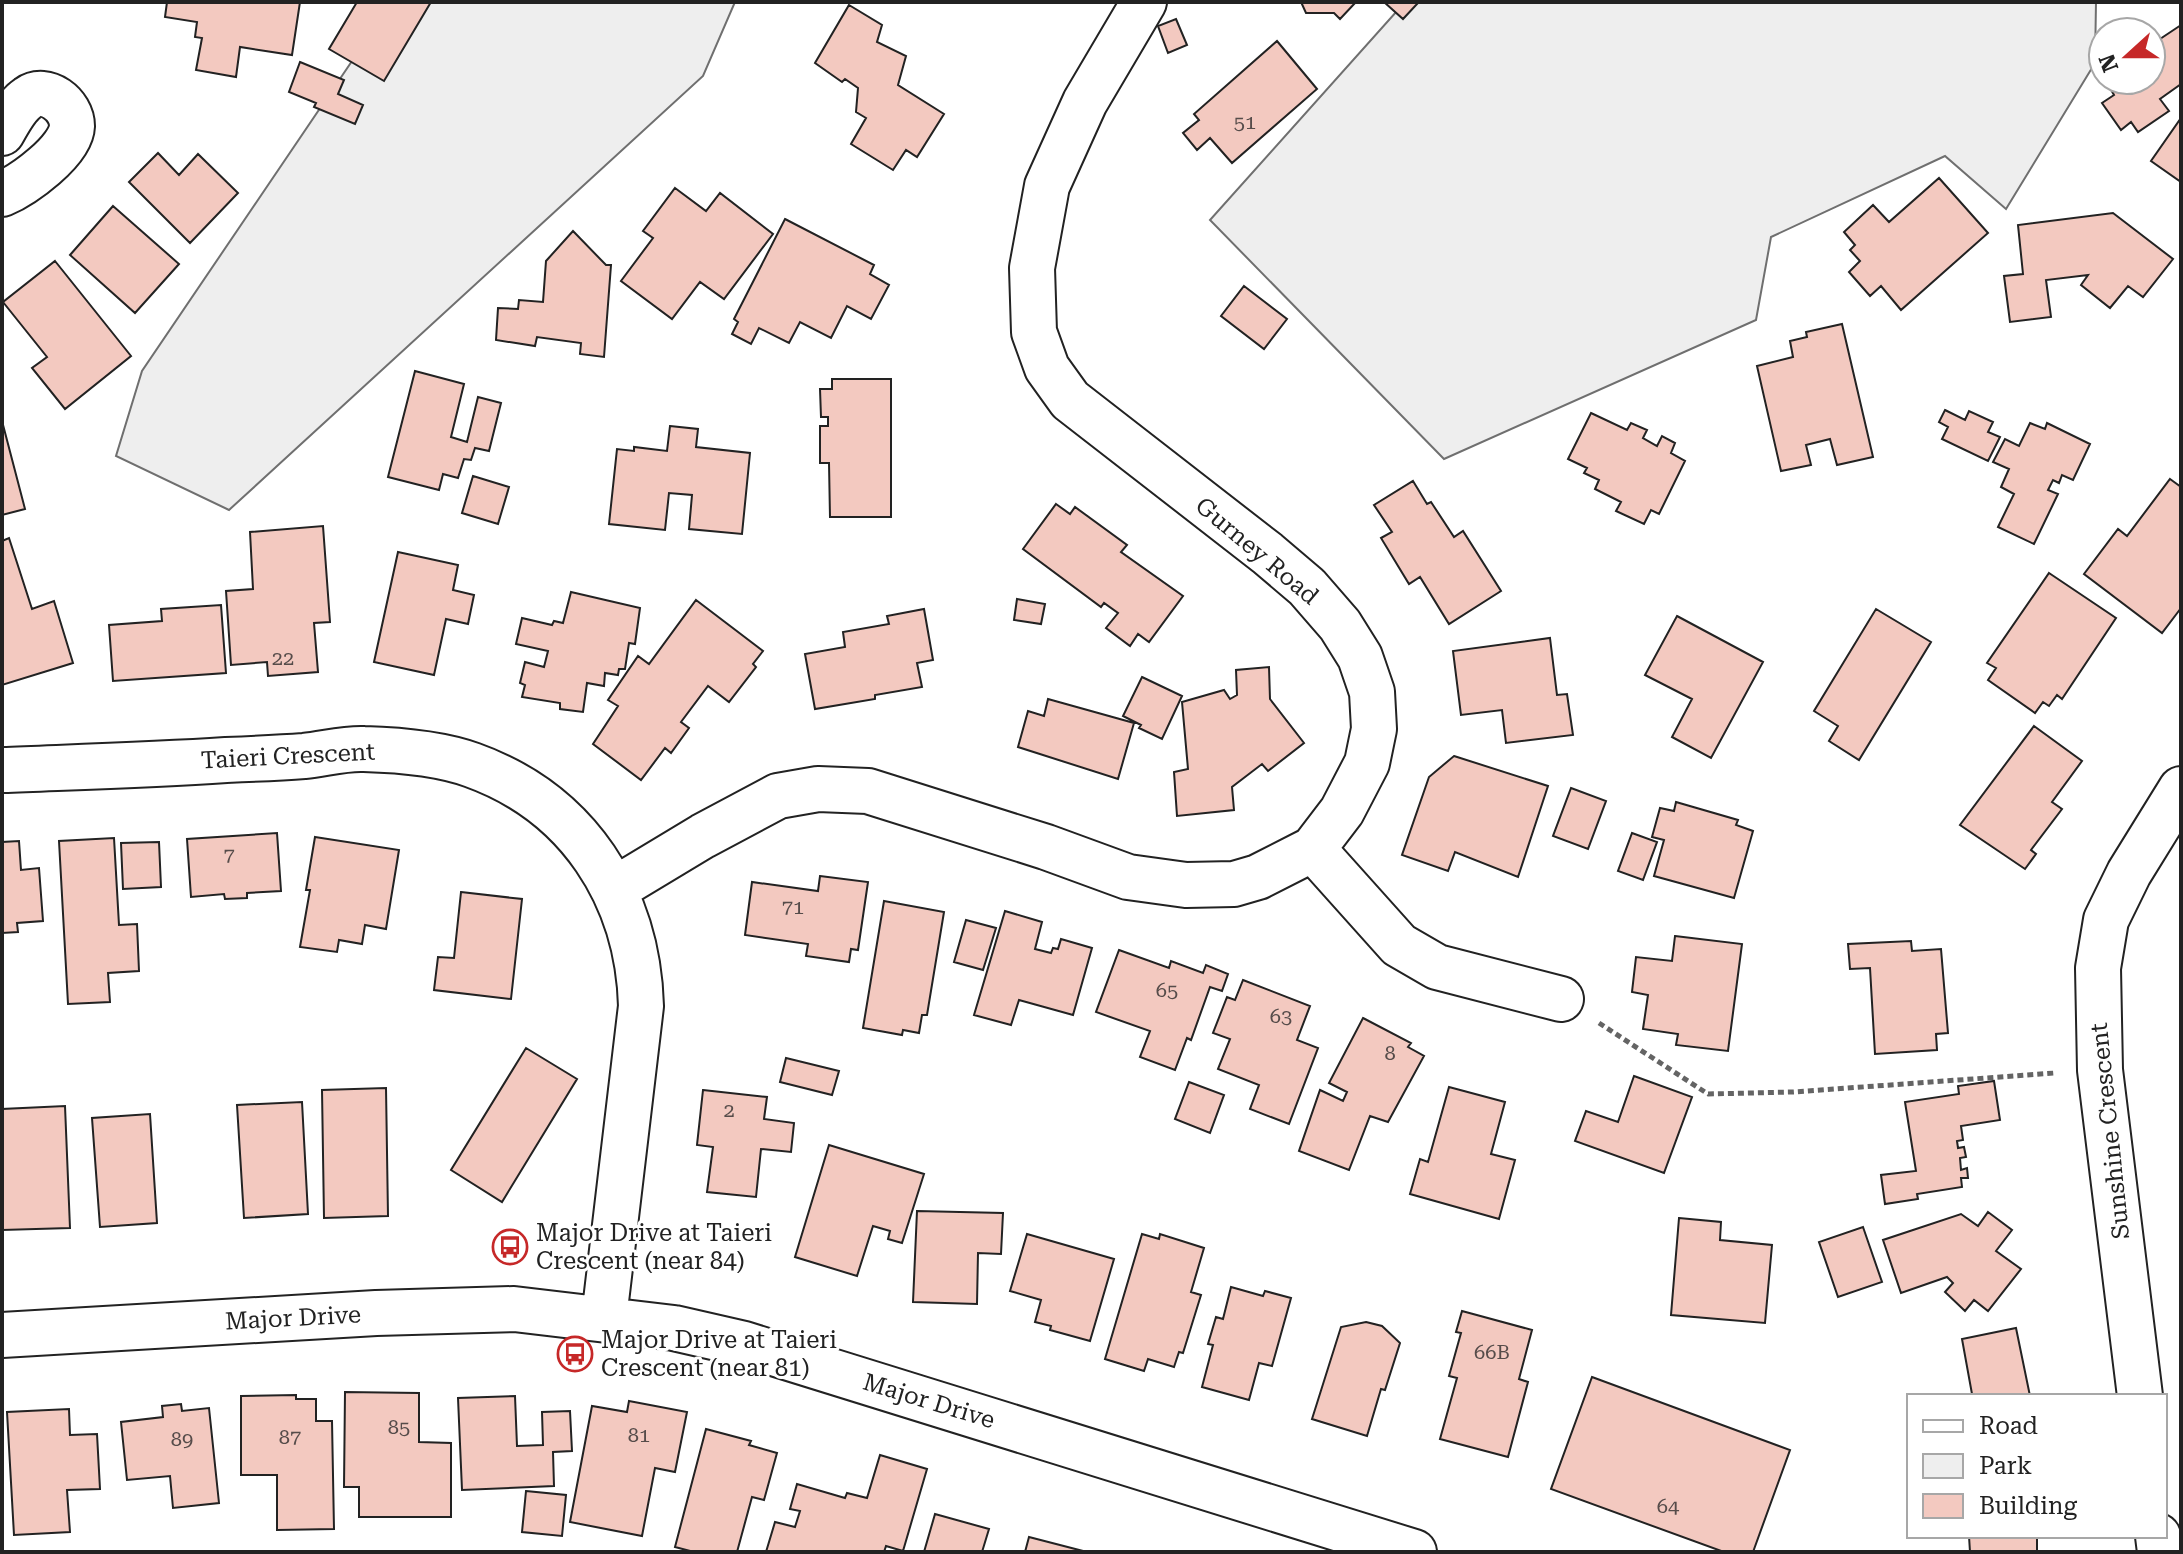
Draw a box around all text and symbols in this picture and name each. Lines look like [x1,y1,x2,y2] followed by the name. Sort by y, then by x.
[2087,16,2167,96] north arrow
[2094,51,2124,75] text: N
[1234,110,1256,134] house number: 51
[1190,491,1324,611] street label: Gurney Road
[272,646,294,670] house number: 22
[200,737,376,775] street label: Taieri Crescent
[223,843,235,867] house number: 7
[782,895,804,919] house number: 71
[1156,978,1178,1002] house number: 65
[1270,1004,1292,1028] house number: 63
[2085,1022,2135,1240] street label: Sunshine Crescent
[1384,1041,1396,1065] house number: 8
[723,1098,735,1122] house number: 2
[536,1219,772,1275] place label: Major Drive at Taieri Crescent (near 84)
[491,1228,529,1266] bus stop icon: Major Drive at Taieri Crescent (near 84)
[224,1300,362,1336] street label: Major Drive
[601,1326,837,1382] place label: Major Drive at Taieri Crescent (near 81)
[556,1335,594,1373] bus stop icon: Major Drive at Taieri Crescent (near 81)
[1474,1340,1510,1364] house number: 66B
[860,1368,998,1434] street label: Major Drive
[1907,1394,2167,1538] legend
[1979,1412,2038,1440] text: Road
[388,1415,410,1439] house number: 85
[628,1423,650,1447] house number: 81
[279,1425,301,1449] house number: 87
[171,1427,193,1451] house number: 89
[1979,1452,2032,1480] text: Park
[1979,1492,2077,1520] text: Building
[1657,1494,1680,1518] house number: 64

